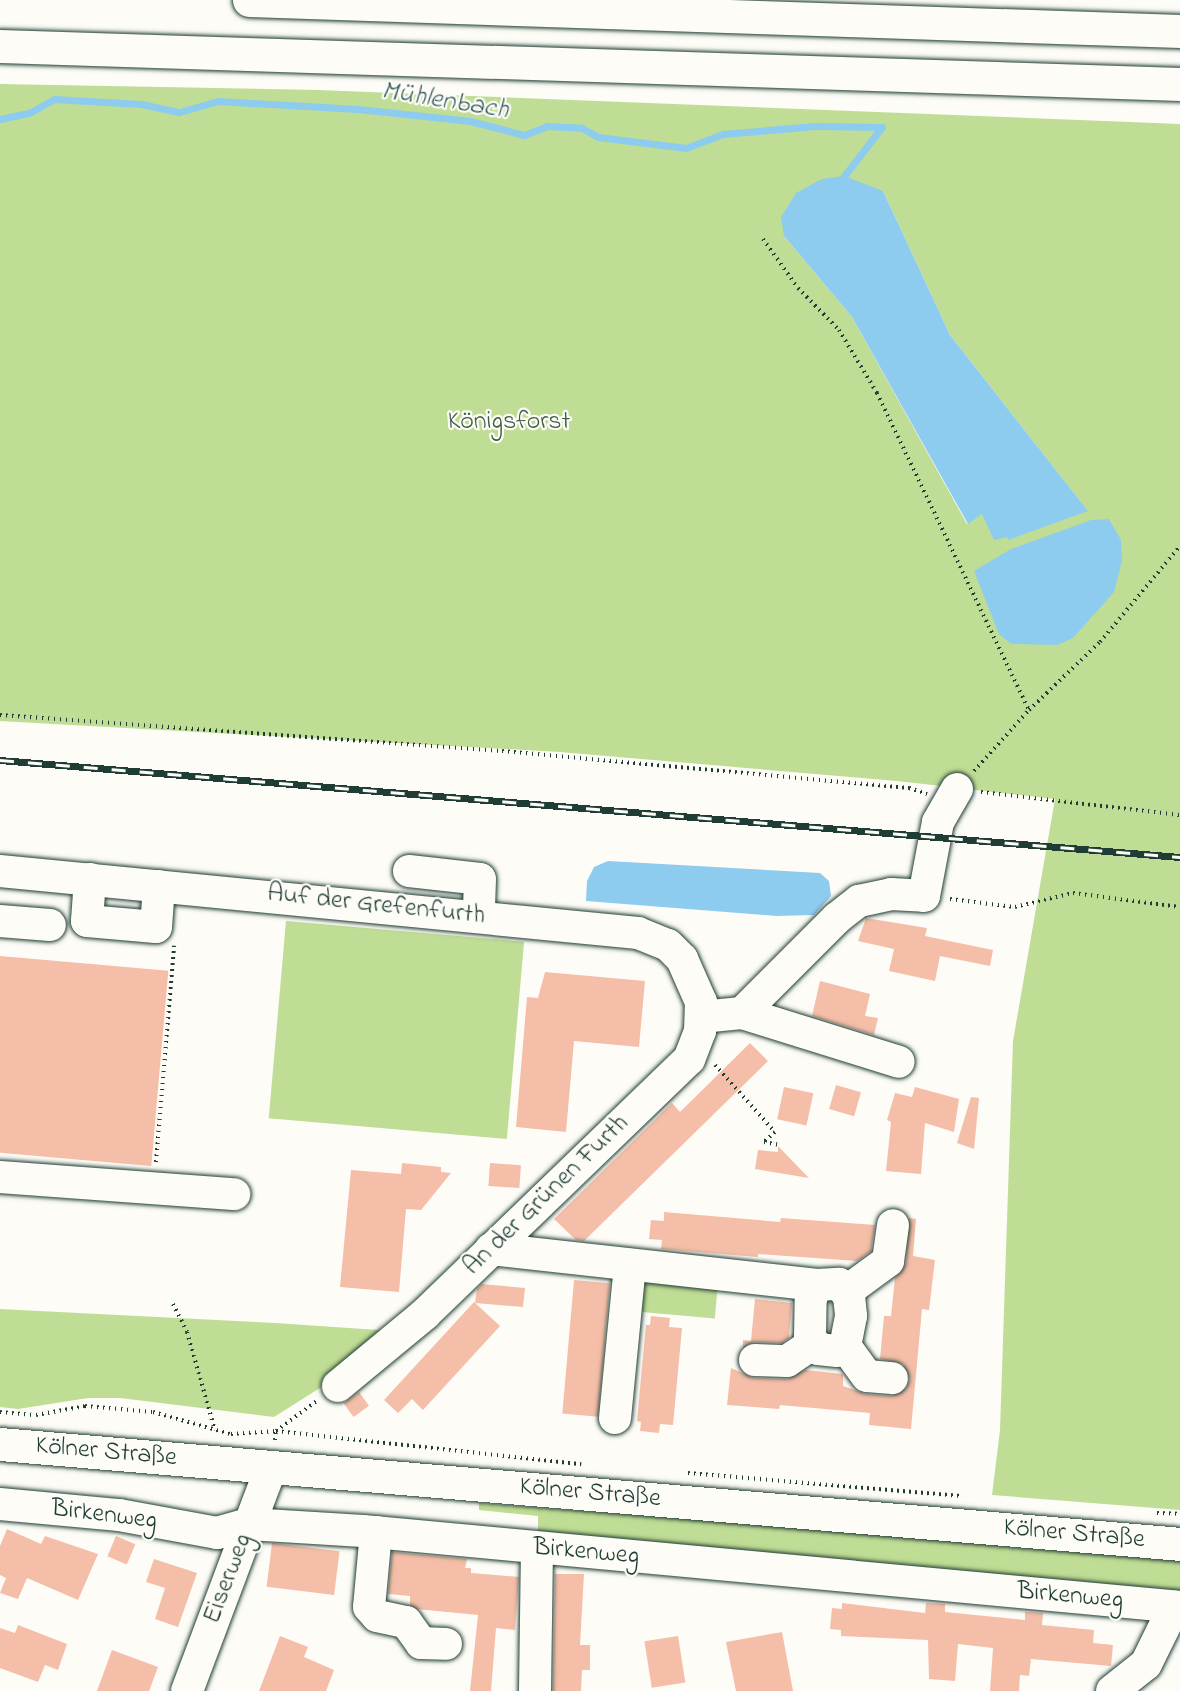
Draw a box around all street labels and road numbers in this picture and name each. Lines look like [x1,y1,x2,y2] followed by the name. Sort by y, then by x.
[266,879,486,933] street label: Auf der Grefenfurth
[458,1109,636,1283] street label: An der Grünen Furth
[34,1431,178,1475] street label: Kölner Straße
[518,1472,662,1516] street label: Kölner Straße
[49,1494,159,1538] street label: Birkenweg
[1002,1513,1146,1557] street label: Kölner Straße
[198,1530,260,1628] street label: Eiserweg
[532,1533,640,1573] street label: Birkenweg
[1016,1577,1124,1617] street label: Birkenweg

